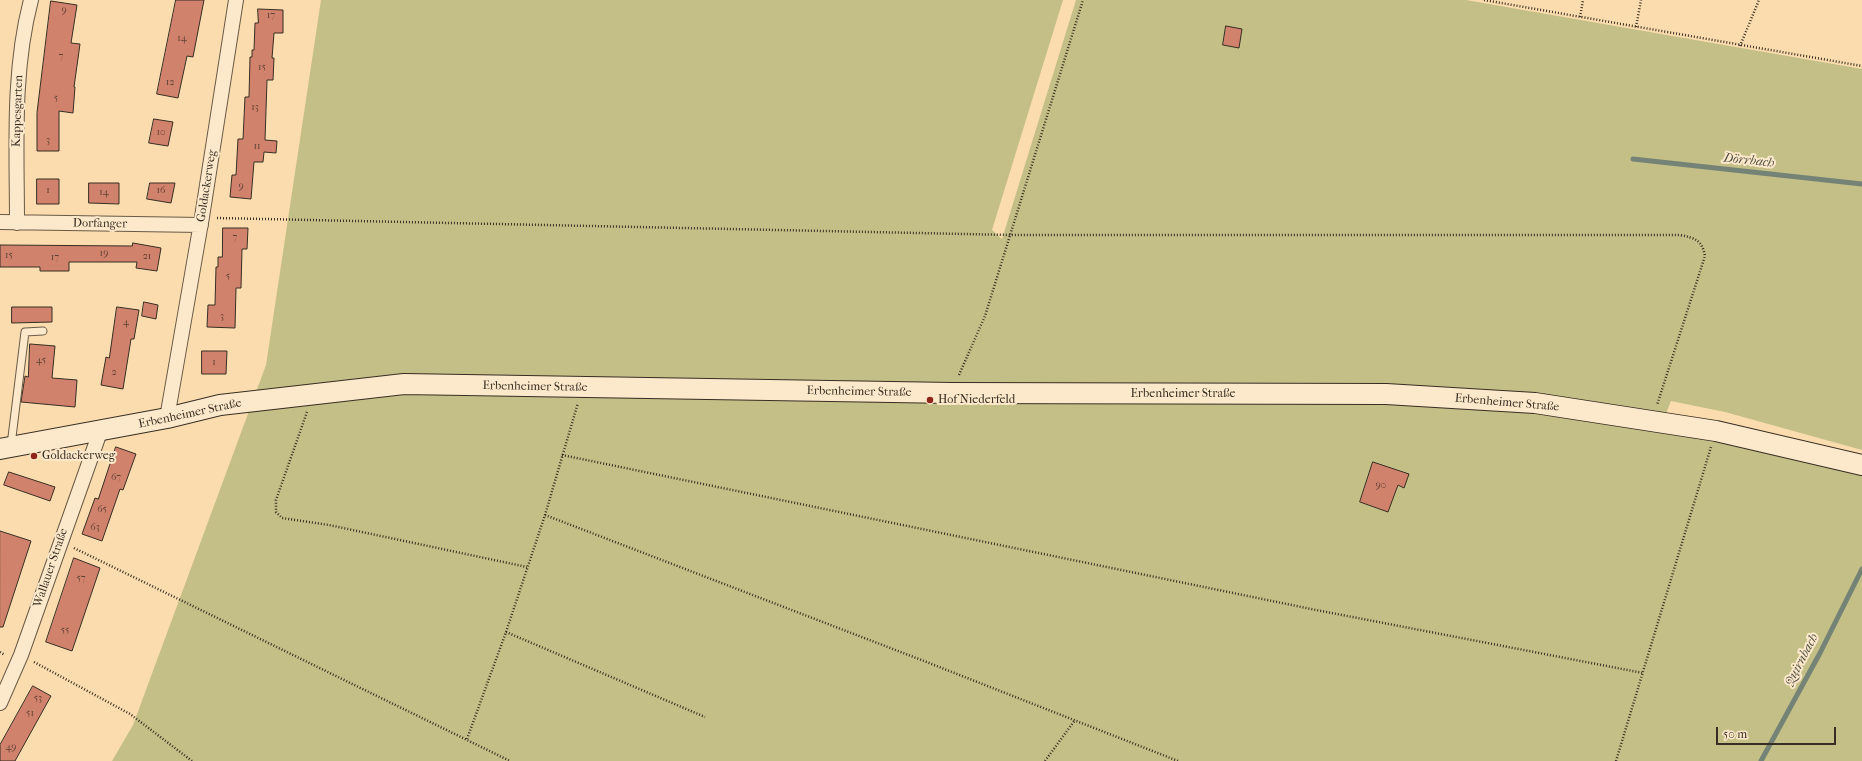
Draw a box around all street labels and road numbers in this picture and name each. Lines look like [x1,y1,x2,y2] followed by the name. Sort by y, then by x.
[10,75,26,147] street label: Kappesgarten
[194,149,220,223] street label: Goldackerweg
[73,216,127,232] street label: Dorfanger
[482,379,588,395] street label: Erbenheimer Straße
[806,384,912,400] street label: Erbenheimer Straße
[1131,387,1235,401] street label: Erbenheimer Straße
[1454,391,1560,415] street label: Erbenheimer Straße
[137,396,243,432] street label: Erbenheimer Straße
[31,527,71,609] street label: Wallauer Straße

